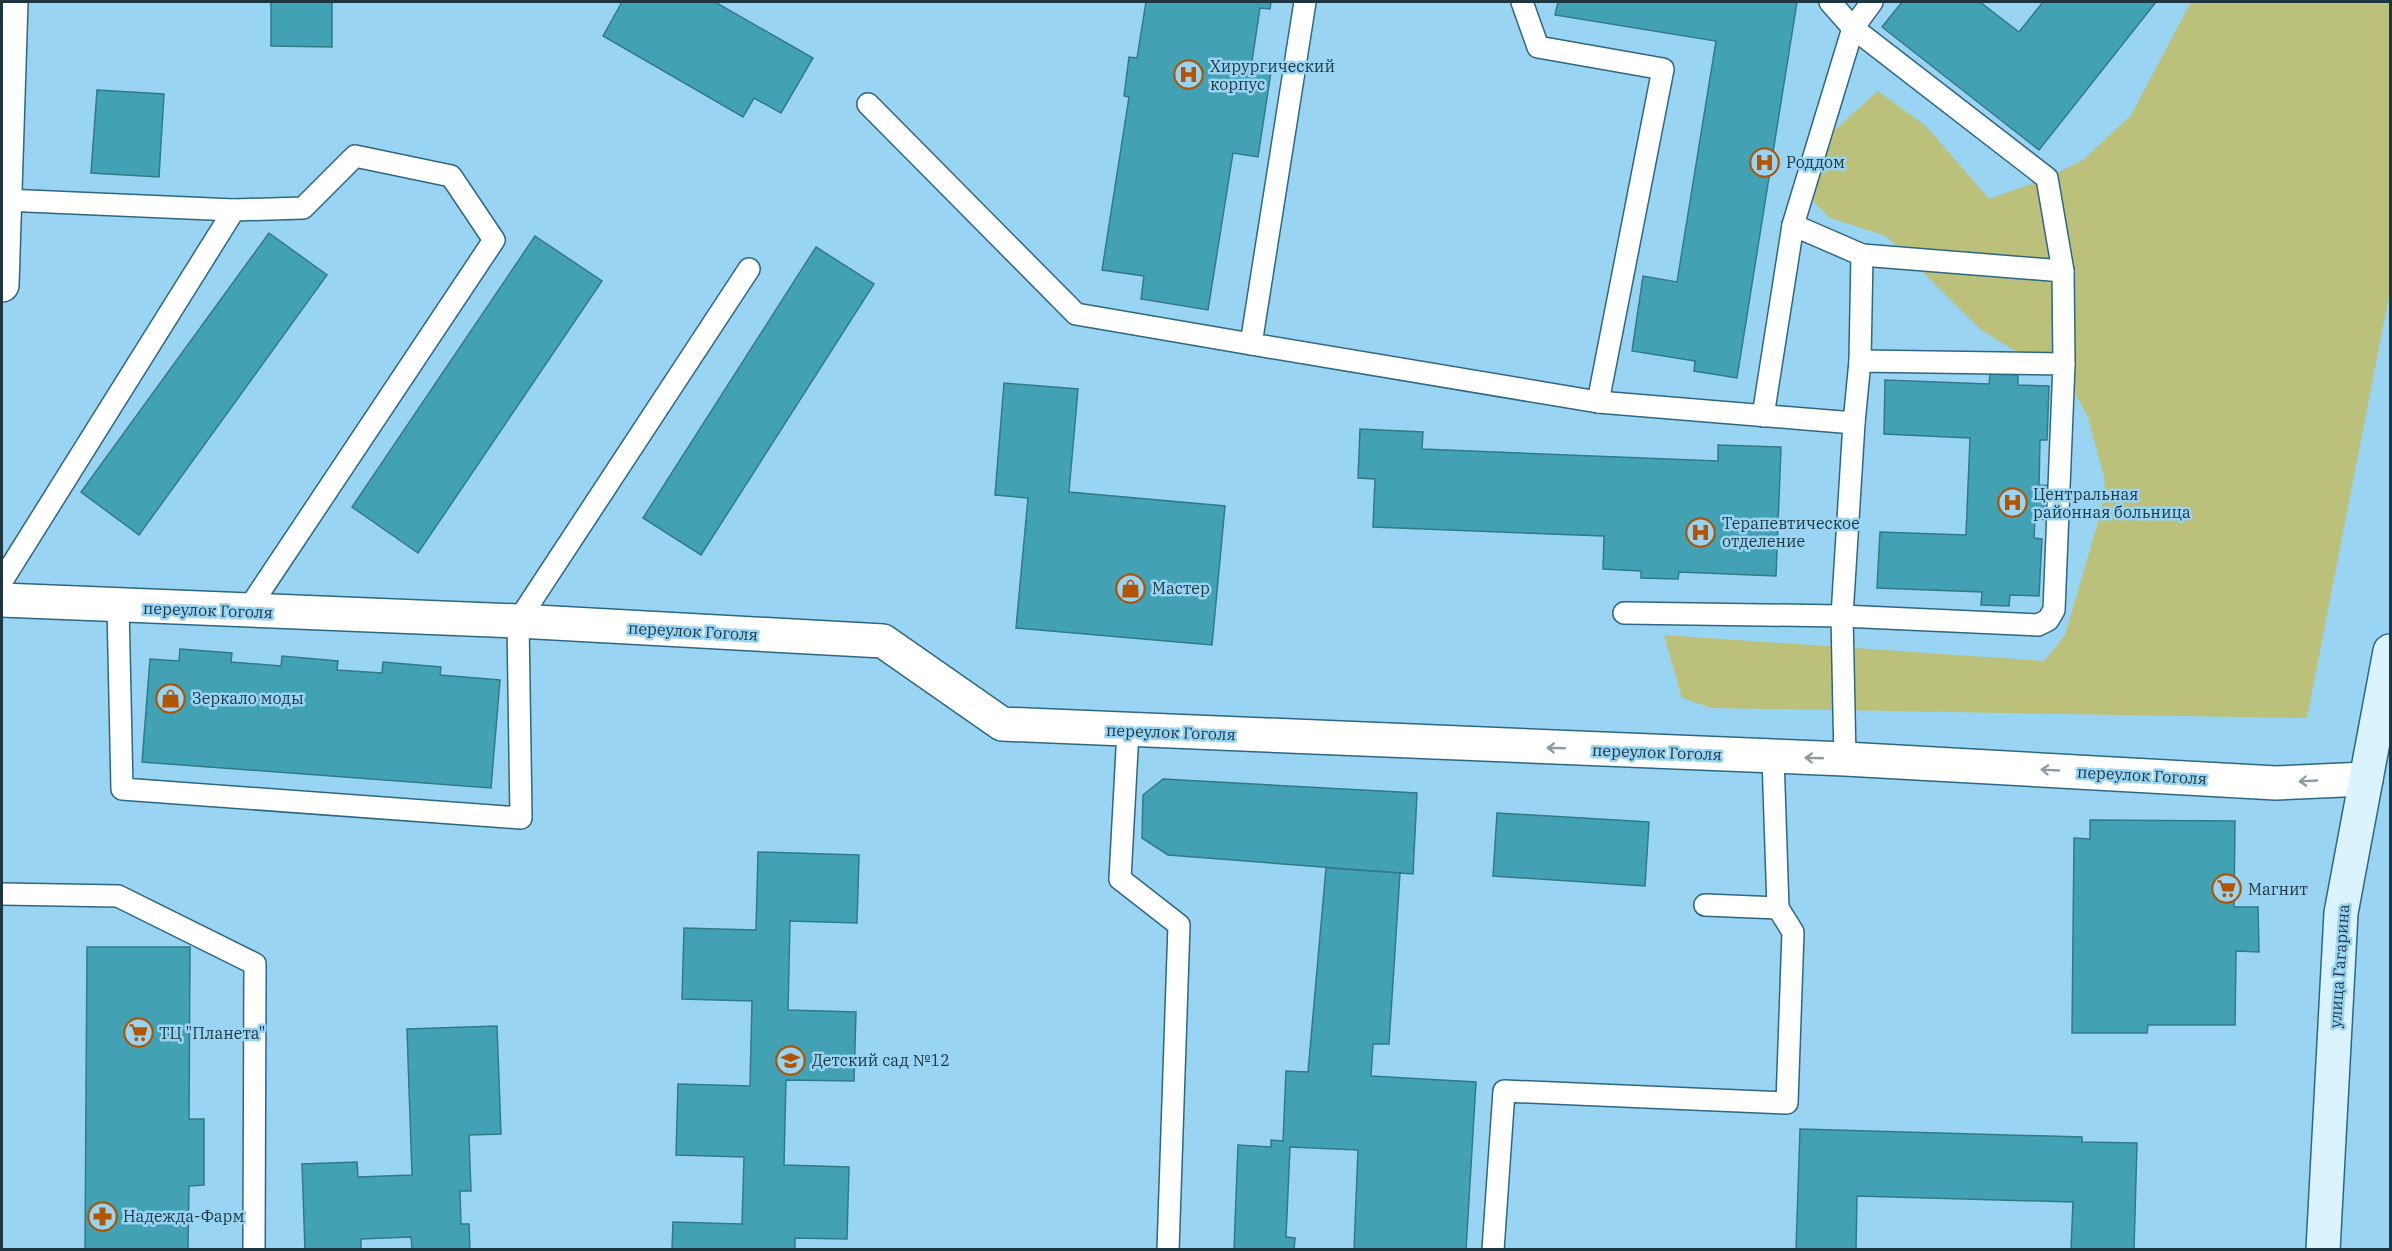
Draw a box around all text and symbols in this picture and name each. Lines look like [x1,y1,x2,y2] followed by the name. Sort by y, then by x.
[1210,56,1335,94] place label: Хирургический корпус
[1173,59,1205,91] hospital icon: Хирургический корпус
[1749,146,1781,178] hospital icon: Роддом
[1786,152,1845,172] place label: Роддом
[2033,484,2191,522] place label: Центральная районная больница
[1996,487,2028,519] hospital icon: Центральная районная больница
[1722,513,1860,551] place label: Терапевтическое отделение
[1685,516,1717,548] hospital icon: Терапевтическое отделение
[1115,572,1147,604] shop icon: Мастер
[1152,578,1210,598] place label: Мастер
[143,598,273,622] street label: переулок Гоголя
[628,618,758,644] street label: переулок Гоголя
[155,682,187,714] shop icon: Зеркало моды
[192,688,304,708] place label: Зеркало моды
[1106,720,1236,744] street label: переулок Гоголя
[1592,740,1722,764] street label: переулок Гоголя
[1546,742,1566,753] one-way arrow
[1804,752,1824,764] one-way arrow
[2077,762,2207,788] street label: переулок Гоголя
[2041,765,2061,776] one-way arrow
[2298,775,2318,786] one-way arrow
[2211,873,2243,905] supermarket icon: Магнит
[2248,879,2308,899] place label: Магнит
[2325,903,2353,1029] street label: улица Гагарина
[122,1017,154,1049] supermarket icon: ТЦ "Планета"
[159,1023,265,1043] place label: ТЦ "Планета"
[775,1044,807,1076] school or university icon: Детский сад №12
[812,1050,950,1070] place label: Детский сад №12
[86,1200,118,1232] pharmacy icon: Надежда-Фарм
[123,1206,244,1226] place label: Надежда-Фарм

